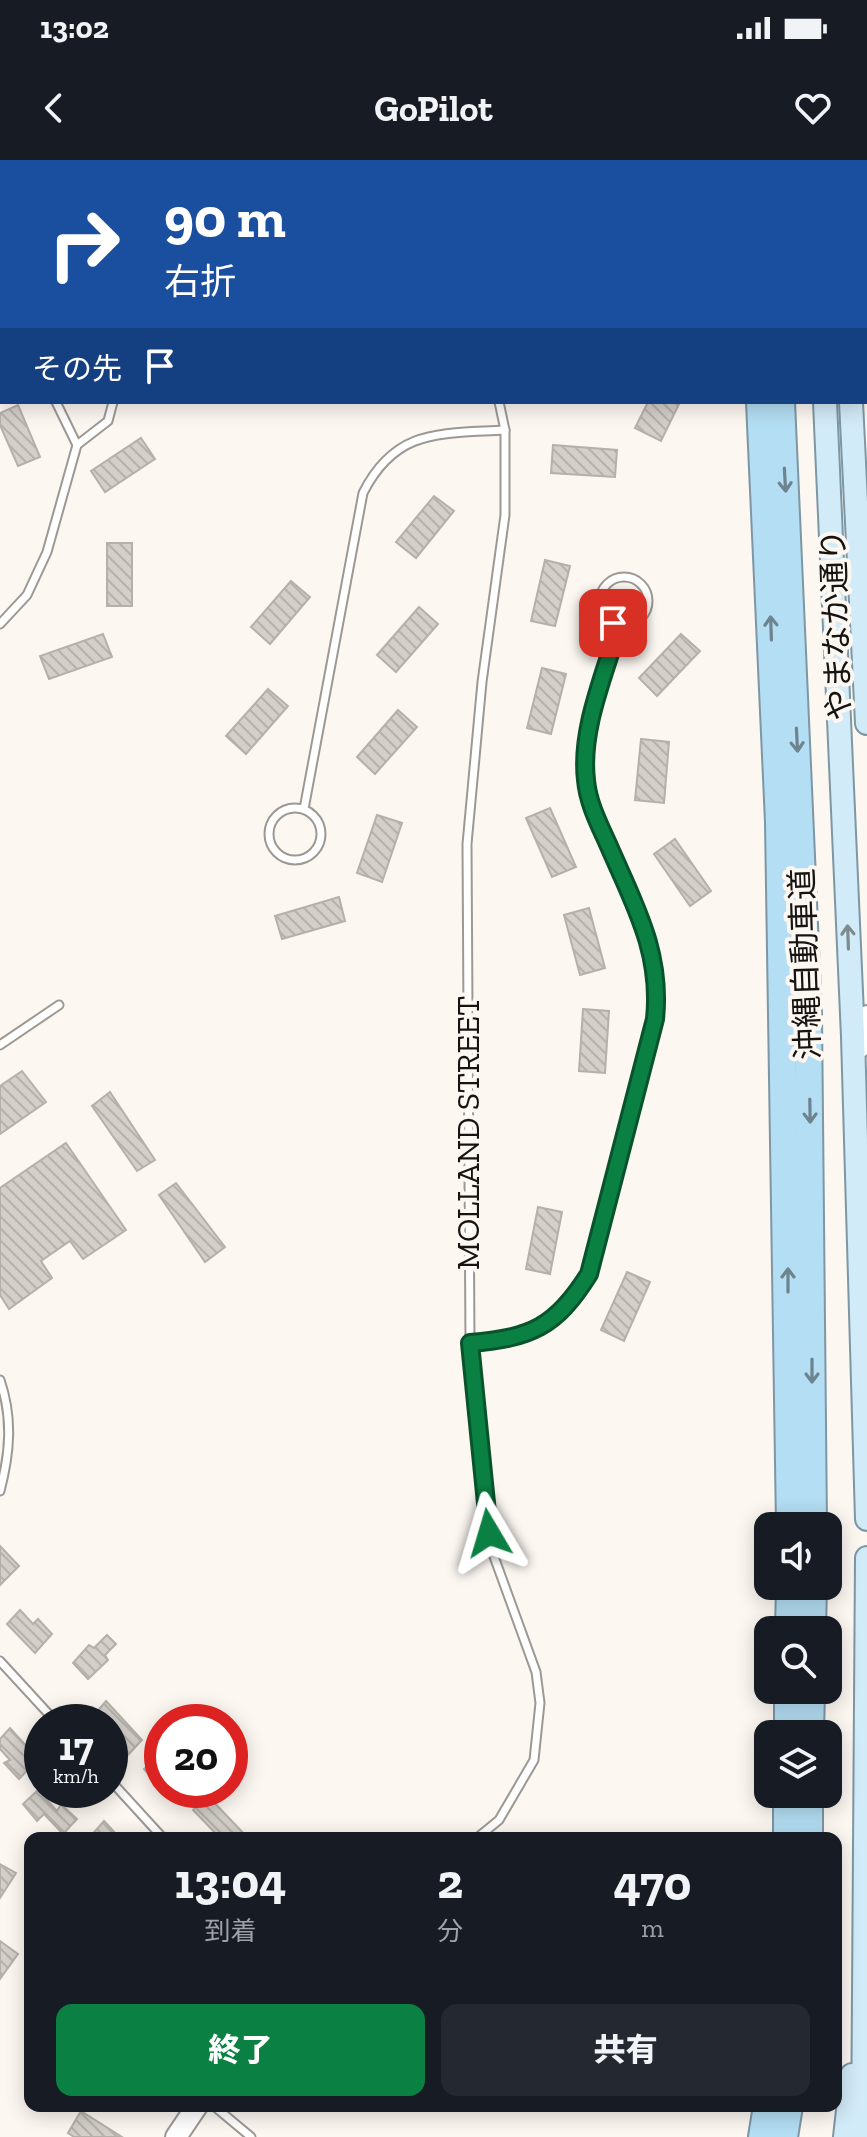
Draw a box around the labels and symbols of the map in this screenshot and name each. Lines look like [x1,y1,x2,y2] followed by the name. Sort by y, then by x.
[778,466,793,493] one-way arrow
[814,528,858,722] street label: やまなか通り
[579,589,647,657] pin
[764,615,779,642] one-way arrow
[790,726,805,753] one-way arrow
[783,867,827,1061] street label: 沖縄自動車道
[841,924,856,951] one-way arrow
[449,996,487,1270] street label: MOLLAND STREET
[802,1097,817,1124] one-way arrow
[780,1267,796,1294] one-way arrow
[804,1357,820,1384] one-way arrow
[447,1491,531,1575] position arrow
[144,1704,248,1808] speed limit sign: 20

